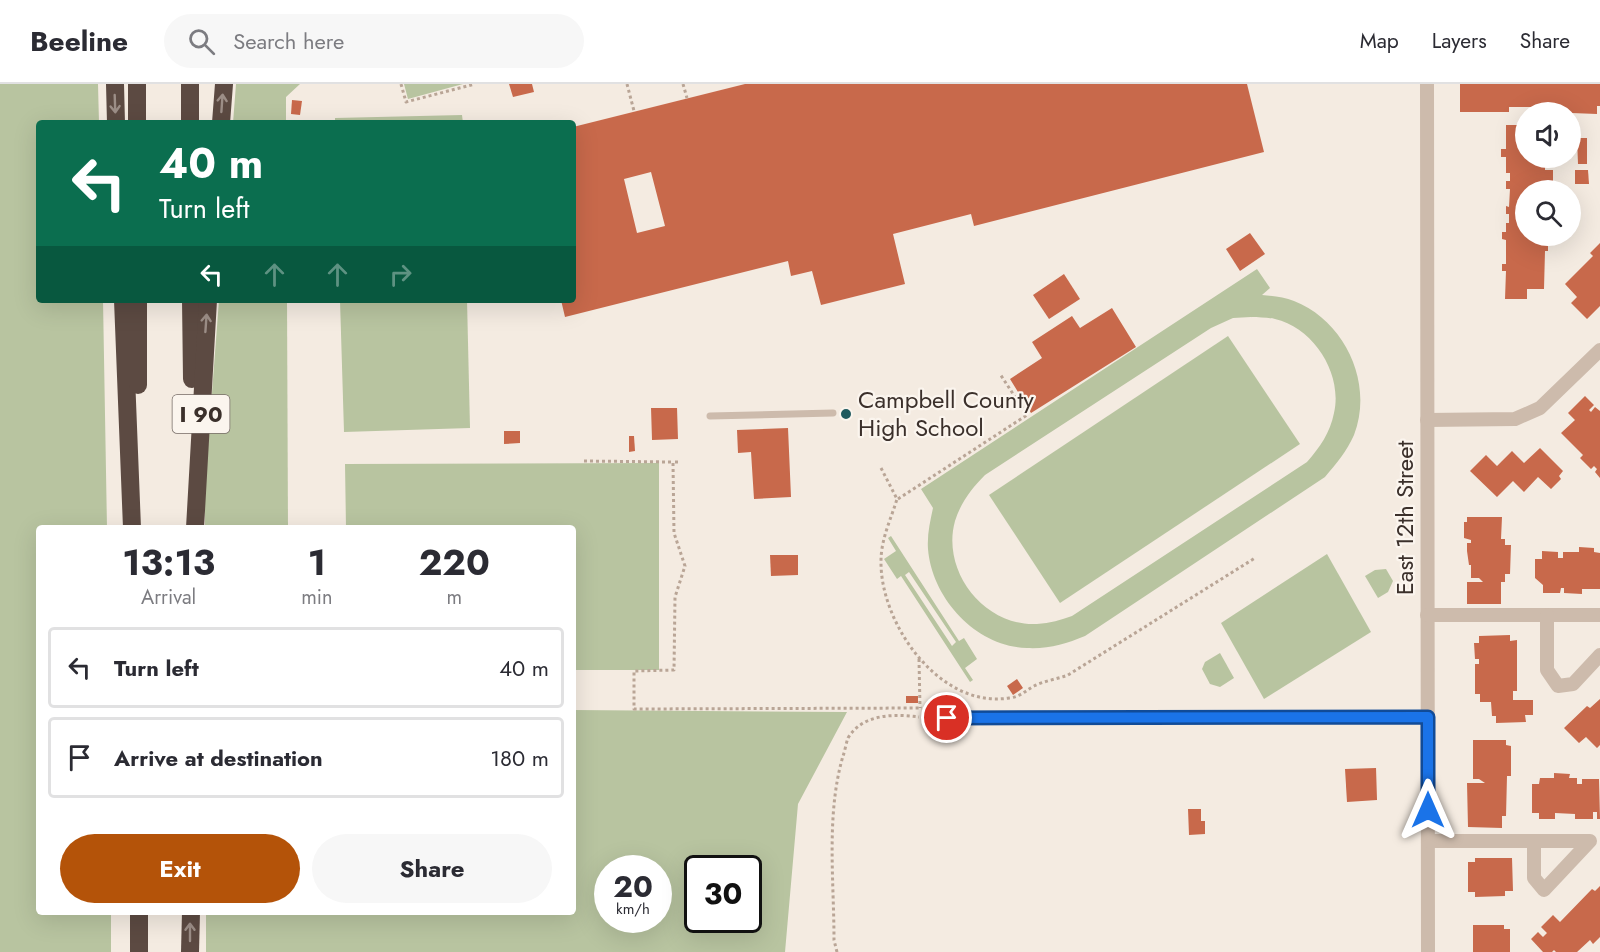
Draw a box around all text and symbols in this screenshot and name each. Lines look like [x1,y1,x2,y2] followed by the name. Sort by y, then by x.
[164,14,584,68] search box
[30,21,128,62] text: Beeline
[185,25,218,58] icon: search
[233,25,344,57] text: Search here
[1360,26,1399,56] text: Map
[1432,26,1487,56] text: Layers
[1520,26,1570,56] text: Share
[110,93,121,113] one-way arrow
[217,94,228,114] one-way arrow
[1515,102,1581,246] map controls
[1515,102,1581,168] button: sound
[159,133,263,194] text: 40 m
[60,144,138,222] icon: left
[1515,180,1581,246] button: search
[159,189,249,228] text: Turn left
[195,258,228,291] icon: left
[258,258,291,291] icon: ahead
[321,258,354,291] icon: ahead
[384,258,417,291] icon: right
[201,313,212,333] one-way arrow
[858,382,1034,445] place label: Campbell County High School
[172,395,230,433] road number: I 90
[839,407,853,421] marker: Campbell County High School
[1387,440,1422,595] street label: East 12th Street
[122,536,215,588] text: 13:13
[308,536,326,588] text: 1
[419,536,490,588] text: 220
[141,583,196,612] text: Arrival
[301,583,333,612] text: min
[446,583,462,612] text: m
[63,651,96,684] icon: left
[114,652,199,684] text: Turn left
[499,652,549,684] text: 40 m
[921,692,972,743] pin
[930,701,963,734] icon: arrive
[63,741,96,774] icon: arrive
[114,742,323,774] text: Arrive at destination
[490,742,549,774] text: 180 m
[1396,778,1460,842] position arrow
[60,834,300,903] button: Exit
[312,834,552,903] button: Share
[684,855,762,933] speed limit sign: 30
[613,865,653,908] text: 20
[616,898,650,920] text: km/h
[184,923,196,942] one-way arrow

